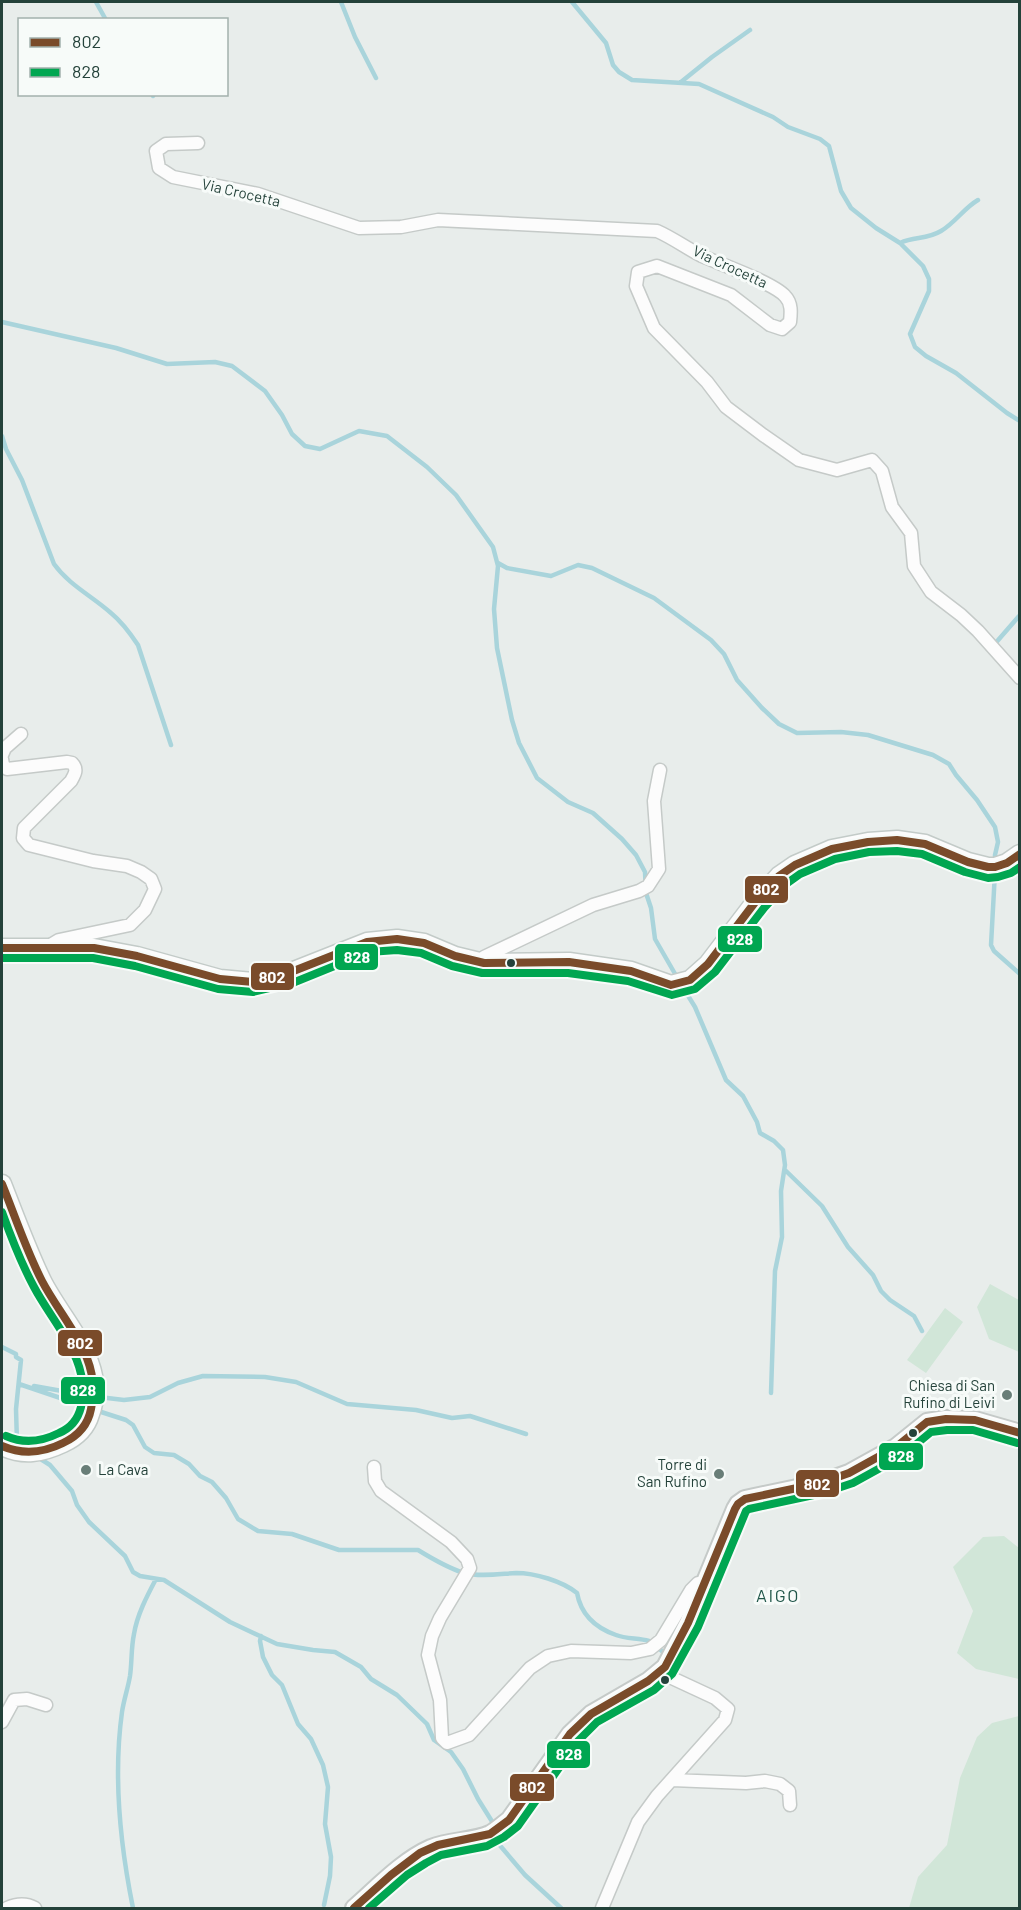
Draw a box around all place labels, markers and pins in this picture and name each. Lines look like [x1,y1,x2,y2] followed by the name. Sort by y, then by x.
[505,957,517,969] unlabelled marker
[903,1376,995,1411] place label: Chiesa di San Rufino di Leivi
[1000,1388,1014,1402] marker: Chiesa di San Rufino di Leivi
[907,1427,919,1439] unlabelled marker
[637,1455,707,1490] place label: Torre di San Rufino
[98,1460,148,1478] place label: La Cava
[79,1463,93,1477] marker: La Cava
[712,1467,726,1481] marker: Torre di San Rufino
[659,1674,671,1686] unlabelled marker

